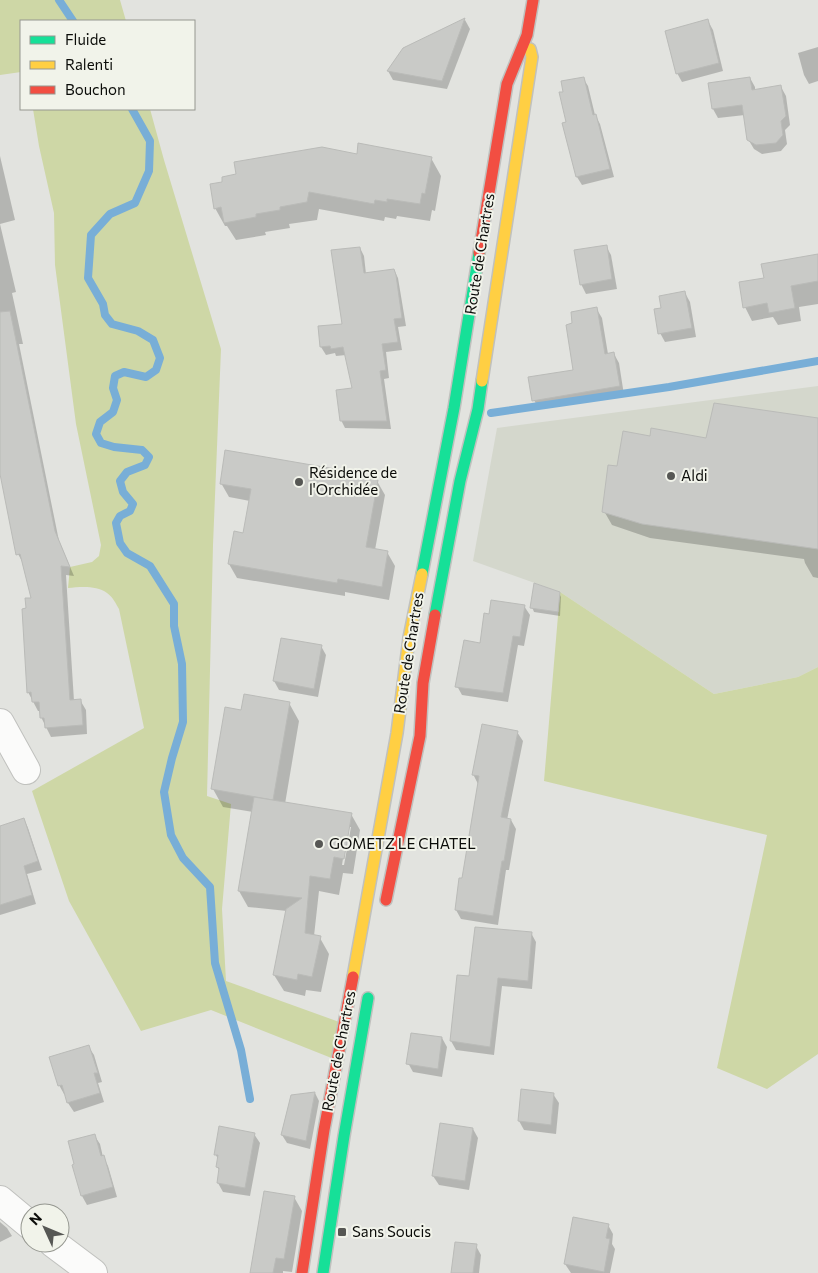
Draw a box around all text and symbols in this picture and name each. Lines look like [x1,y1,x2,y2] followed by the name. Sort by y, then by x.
[20,20,195,110] legend
[65,30,106,48] text: Fluide
[65,55,113,73] text: Ralenti
[65,80,126,98] text: Bouchon
[461,192,498,316] street label: Route de Chartres
[309,463,397,498] place label: Résidence de l'Orchidée
[681,466,708,484] place label: Aldi
[665,470,677,482] marker: Aldi
[293,476,305,488] marker: Résidence de l'Orchidée
[390,591,427,715] street label: Route de Chartres
[329,834,476,852] place label: GOMETZ LE CHATEL
[313,838,325,850] marker: GOMETZ LE CHATEL
[317,989,359,1113] street label: Route de Chartres
[20,1203,70,1253] north arrow
[26,1209,45,1228] text: N
[352,1222,431,1240] place label: Sans Soucis
[336,1226,348,1238] marker: Sans Soucis

